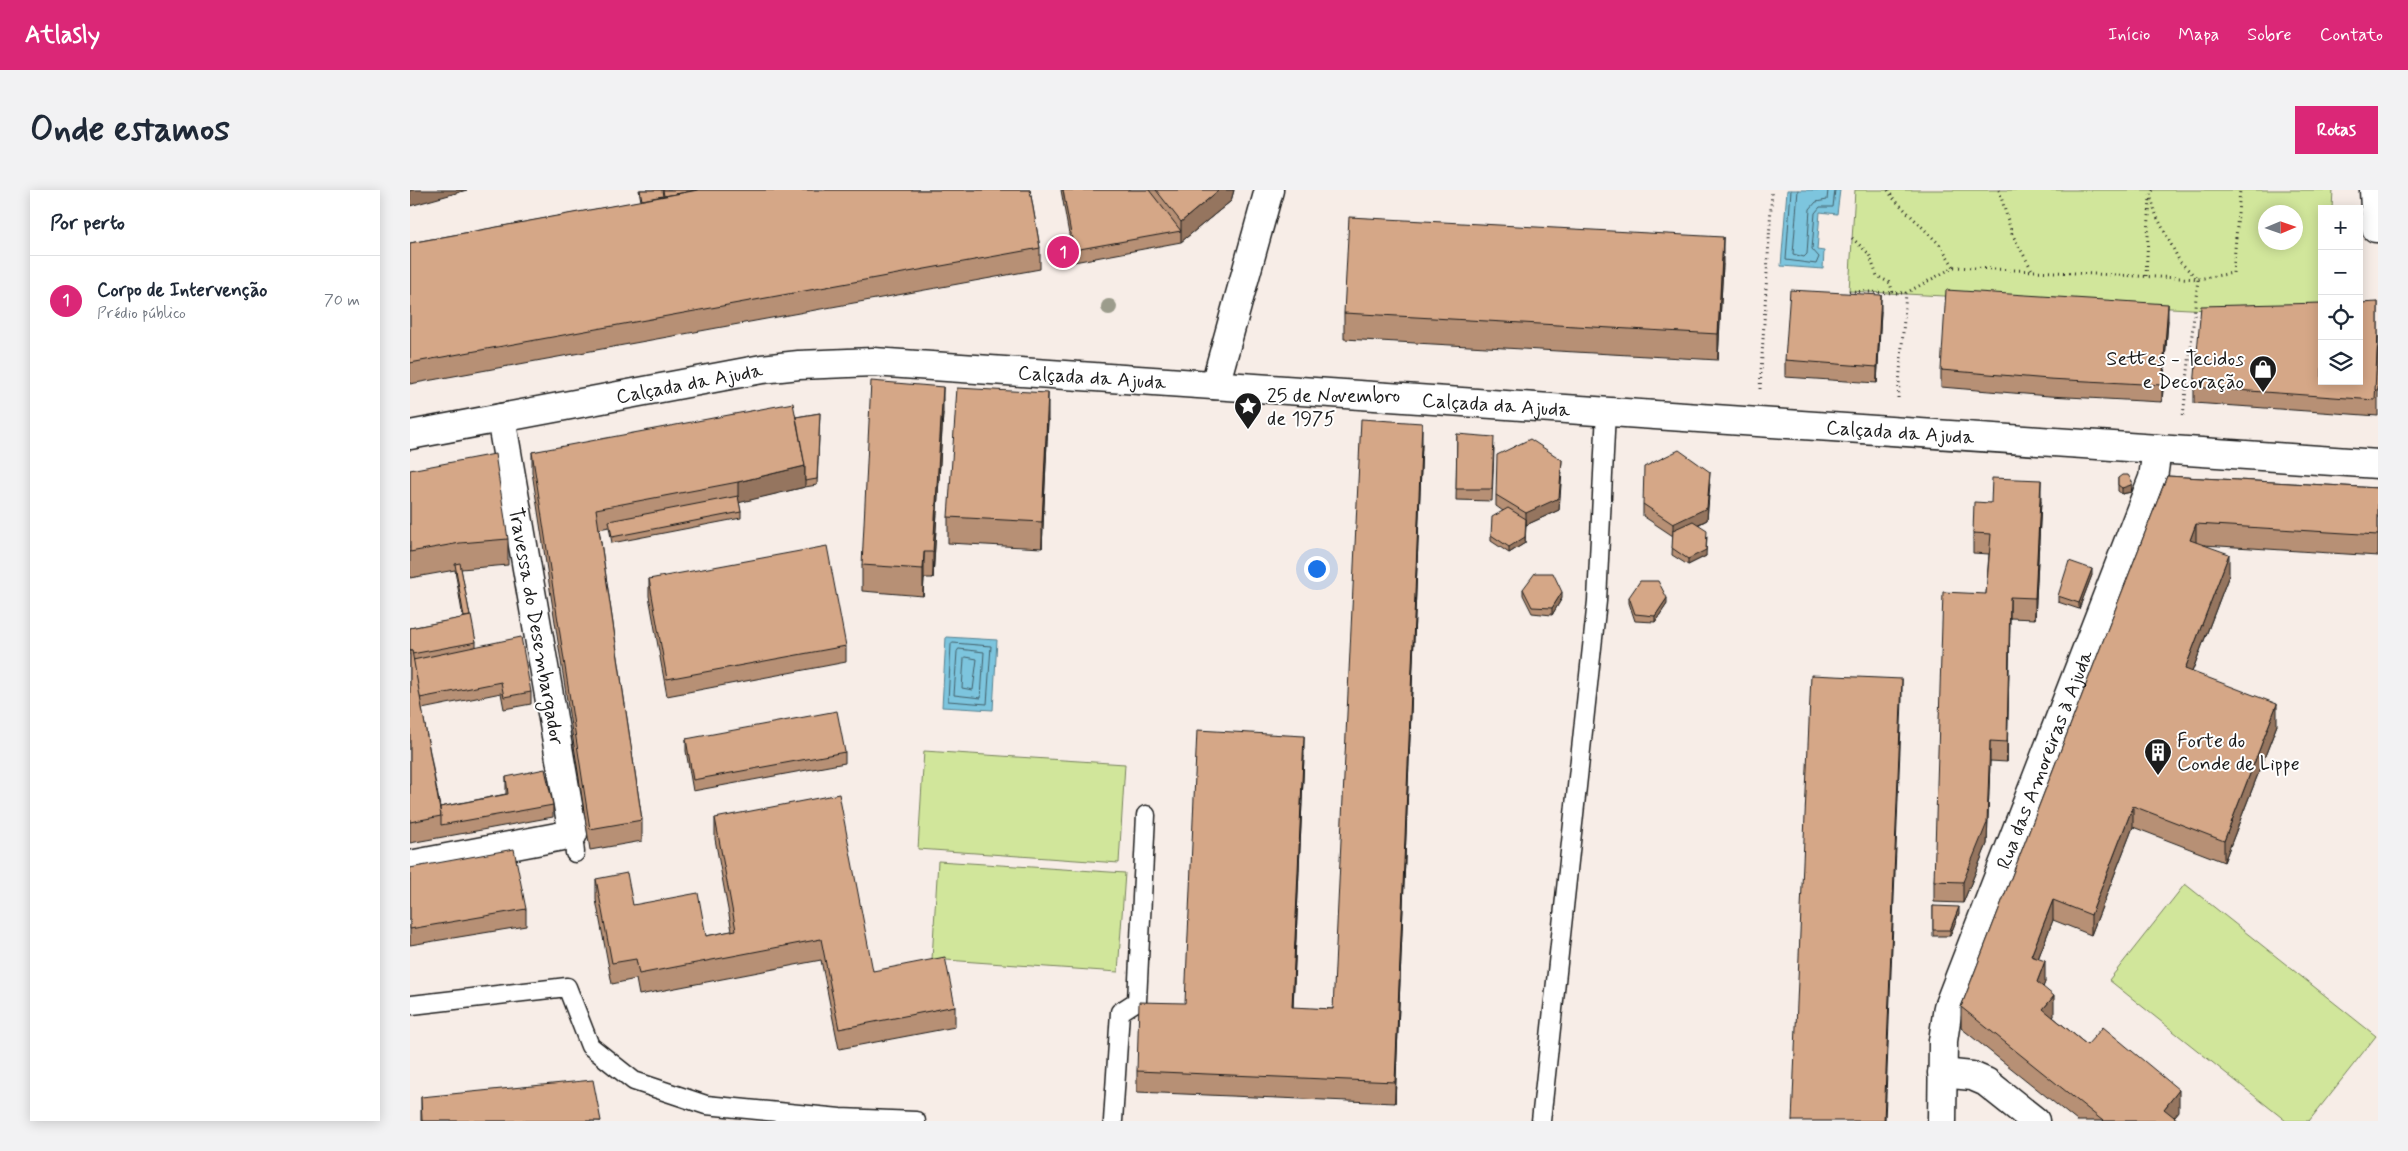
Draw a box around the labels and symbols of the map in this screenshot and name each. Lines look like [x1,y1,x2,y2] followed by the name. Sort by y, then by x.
[2258,205,2303,250] north arrow
[1047,233,1079,271] pin: 1
[2106,346,2244,396] place label: Settes - Tecidos e Decoração
[2248,354,2278,393] shop icon: Settes - Tecidos e Decoração
[614,357,766,411] street label: Calçada da Ajuda
[1017,360,1168,397] street label: Calçada da Ajuda
[1267,383,1400,433] place label: 25 de Novembro de 1975
[1421,387,1572,424] street label: Calçada da Ajuda
[1233,391,1263,430] place icon: 25 de Novembro de 1975
[1825,415,1976,452] street label: Calçada da Ajuda
[500,505,570,748] street label: Travessa do Desembargador
[1304,556,1330,582] your location
[1991,645,2100,873] street label: Rua das Amoreiras à Ajuda
[2177,728,2300,778] place label: Forte do Conde de Lippe
[2143,737,2173,776] building icon: Forte do Conde de Lippe

